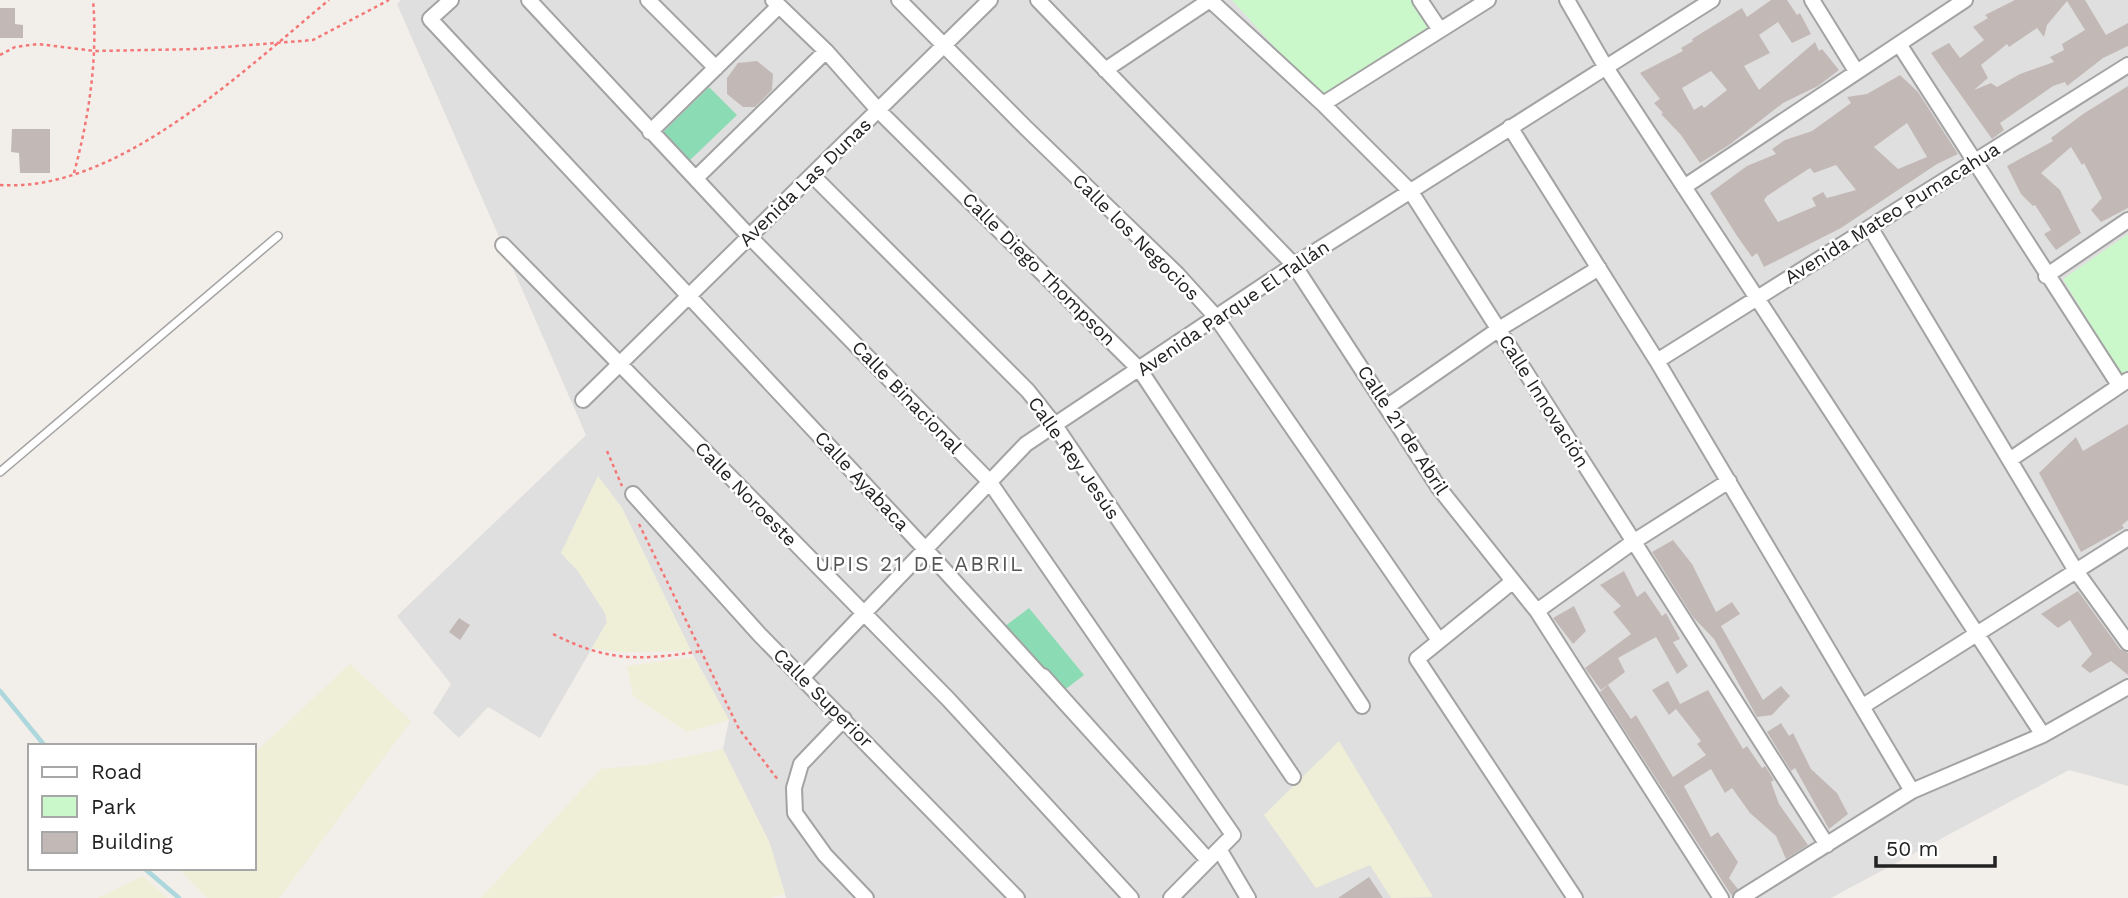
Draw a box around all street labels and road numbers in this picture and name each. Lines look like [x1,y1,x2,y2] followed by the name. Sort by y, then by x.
[734,113,876,251] street label: Avenida Las Dunas
[1780,137,2004,289] street label: Avenida Mateo Pumacahua
[1068,169,1204,305] street label: Calle los Negocios
[958,188,1120,350] street label: Calle Diego Thompson
[1133,235,1333,381] street label: Avenida Parque El Tallán
[1494,330,1594,472] street label: Calle Innovación
[847,336,967,458] street label: Calle Binacional
[1353,361,1453,499] street label: Calle 21 de Abril
[1023,392,1125,524] street label: Calle Rey Jesús
[810,426,914,536] street label: Calle Ayabaca
[690,437,802,551] street label: Calle Noroeste
[768,643,878,753] street label: Calle Superior

